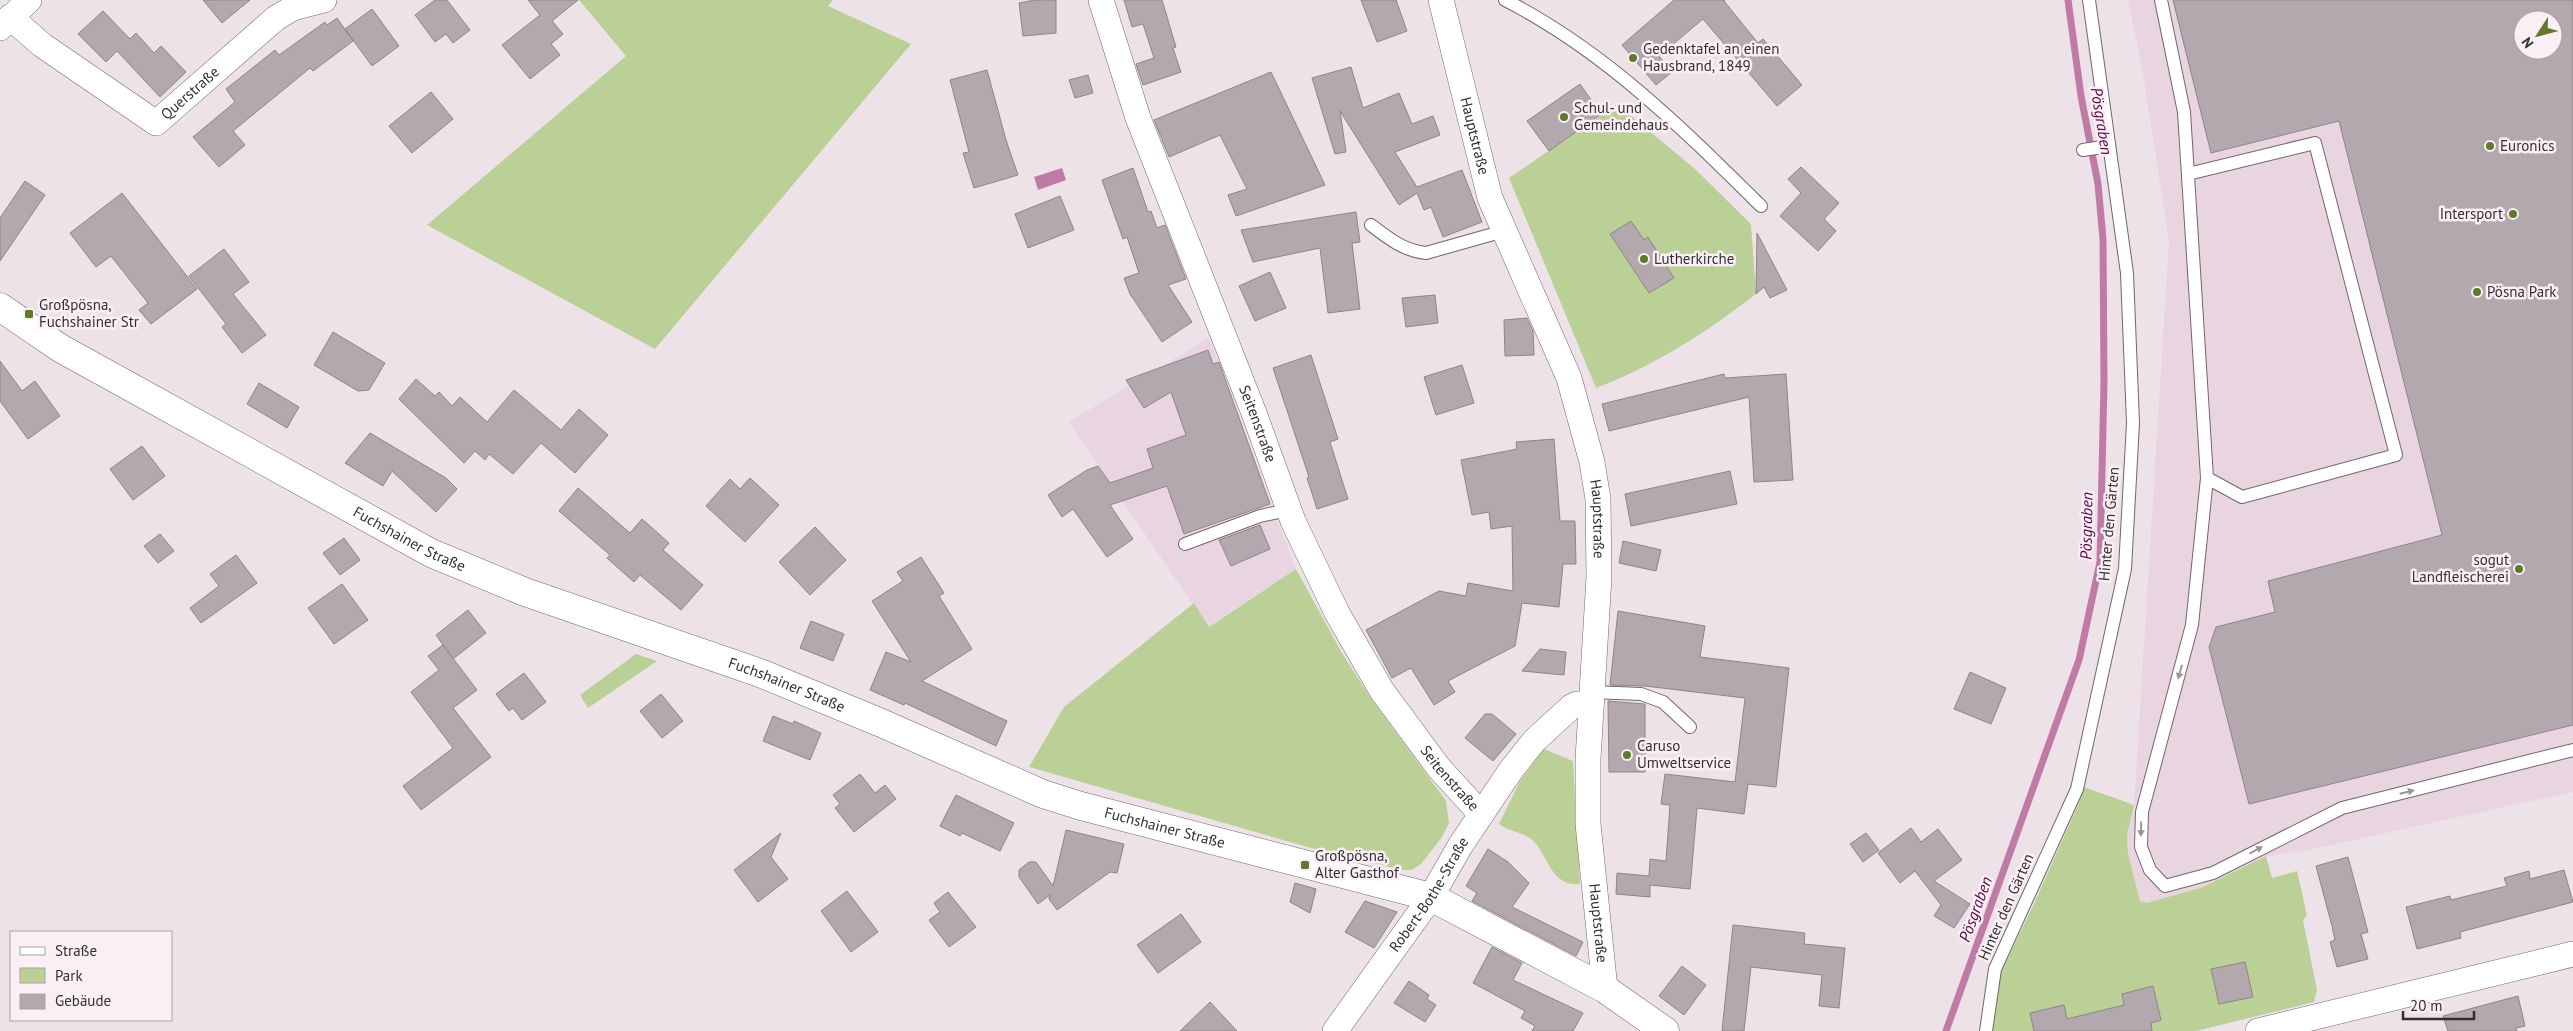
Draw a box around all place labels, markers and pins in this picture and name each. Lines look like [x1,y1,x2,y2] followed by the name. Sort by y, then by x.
[1643,39,1779,75] place label: Gedenktafel an einen Hausbrand, 1849
[1627,52,1639,64] marker: Gedenktafel an einen Hausbrand, 1849
[1574,98,1669,134] place label: Schul- und Gemeindehaus
[1558,111,1570,123] marker: Schul- und Gemeindehaus
[2500,136,2555,155] place label: Euronics
[2484,140,2496,152] marker: Euronics
[2440,204,2503,223] place label: Intersport
[2507,208,2519,220] marker: Intersport
[1654,249,1734,268] place label: Lutherkirche
[1638,253,1650,265] marker: Lutherkirche
[2487,282,2557,301] place label: Pösna Park
[2471,286,2483,298] marker: Pösna Park
[39,295,139,331] place label: Großpösna, Fuchshainer Str
[23,308,35,320] marker: Großpösna, Fuchshainer Str
[2412,550,2509,586] place label: sogut Landfleischerei
[2513,563,2525,575] marker: sogut Landfleischerei
[1637,736,1731,772] place label: Caruso Umweltservice
[1621,749,1633,761] marker: Caruso Umweltservice
[1315,846,1400,882] place label: Großpösna, Alter Gasthof
[1299,859,1311,871] marker: Großpösna, Alter Gasthof

